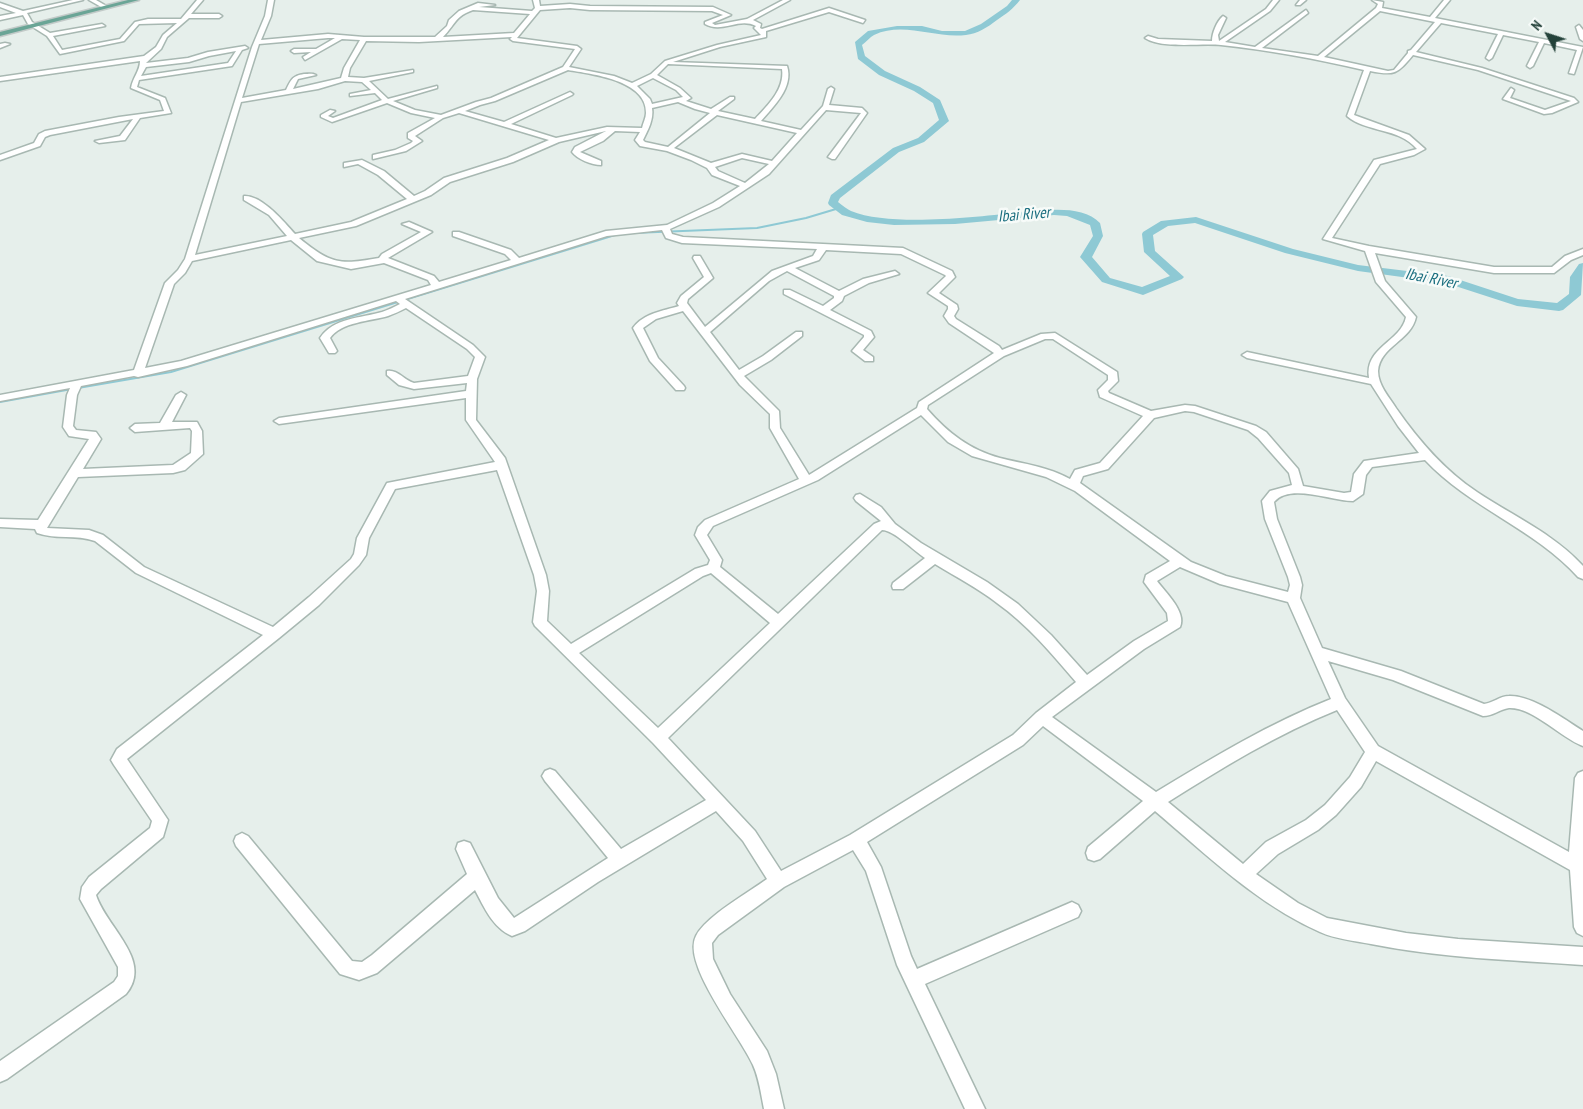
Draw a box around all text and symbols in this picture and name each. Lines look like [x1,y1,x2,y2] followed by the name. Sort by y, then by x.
[1523,10,1573,60] north arrow
[1527,17,1546,34] text: N
[997,203,1051,227] water label: Ibai River
[1404,265,1458,293] water label: Ibai River

